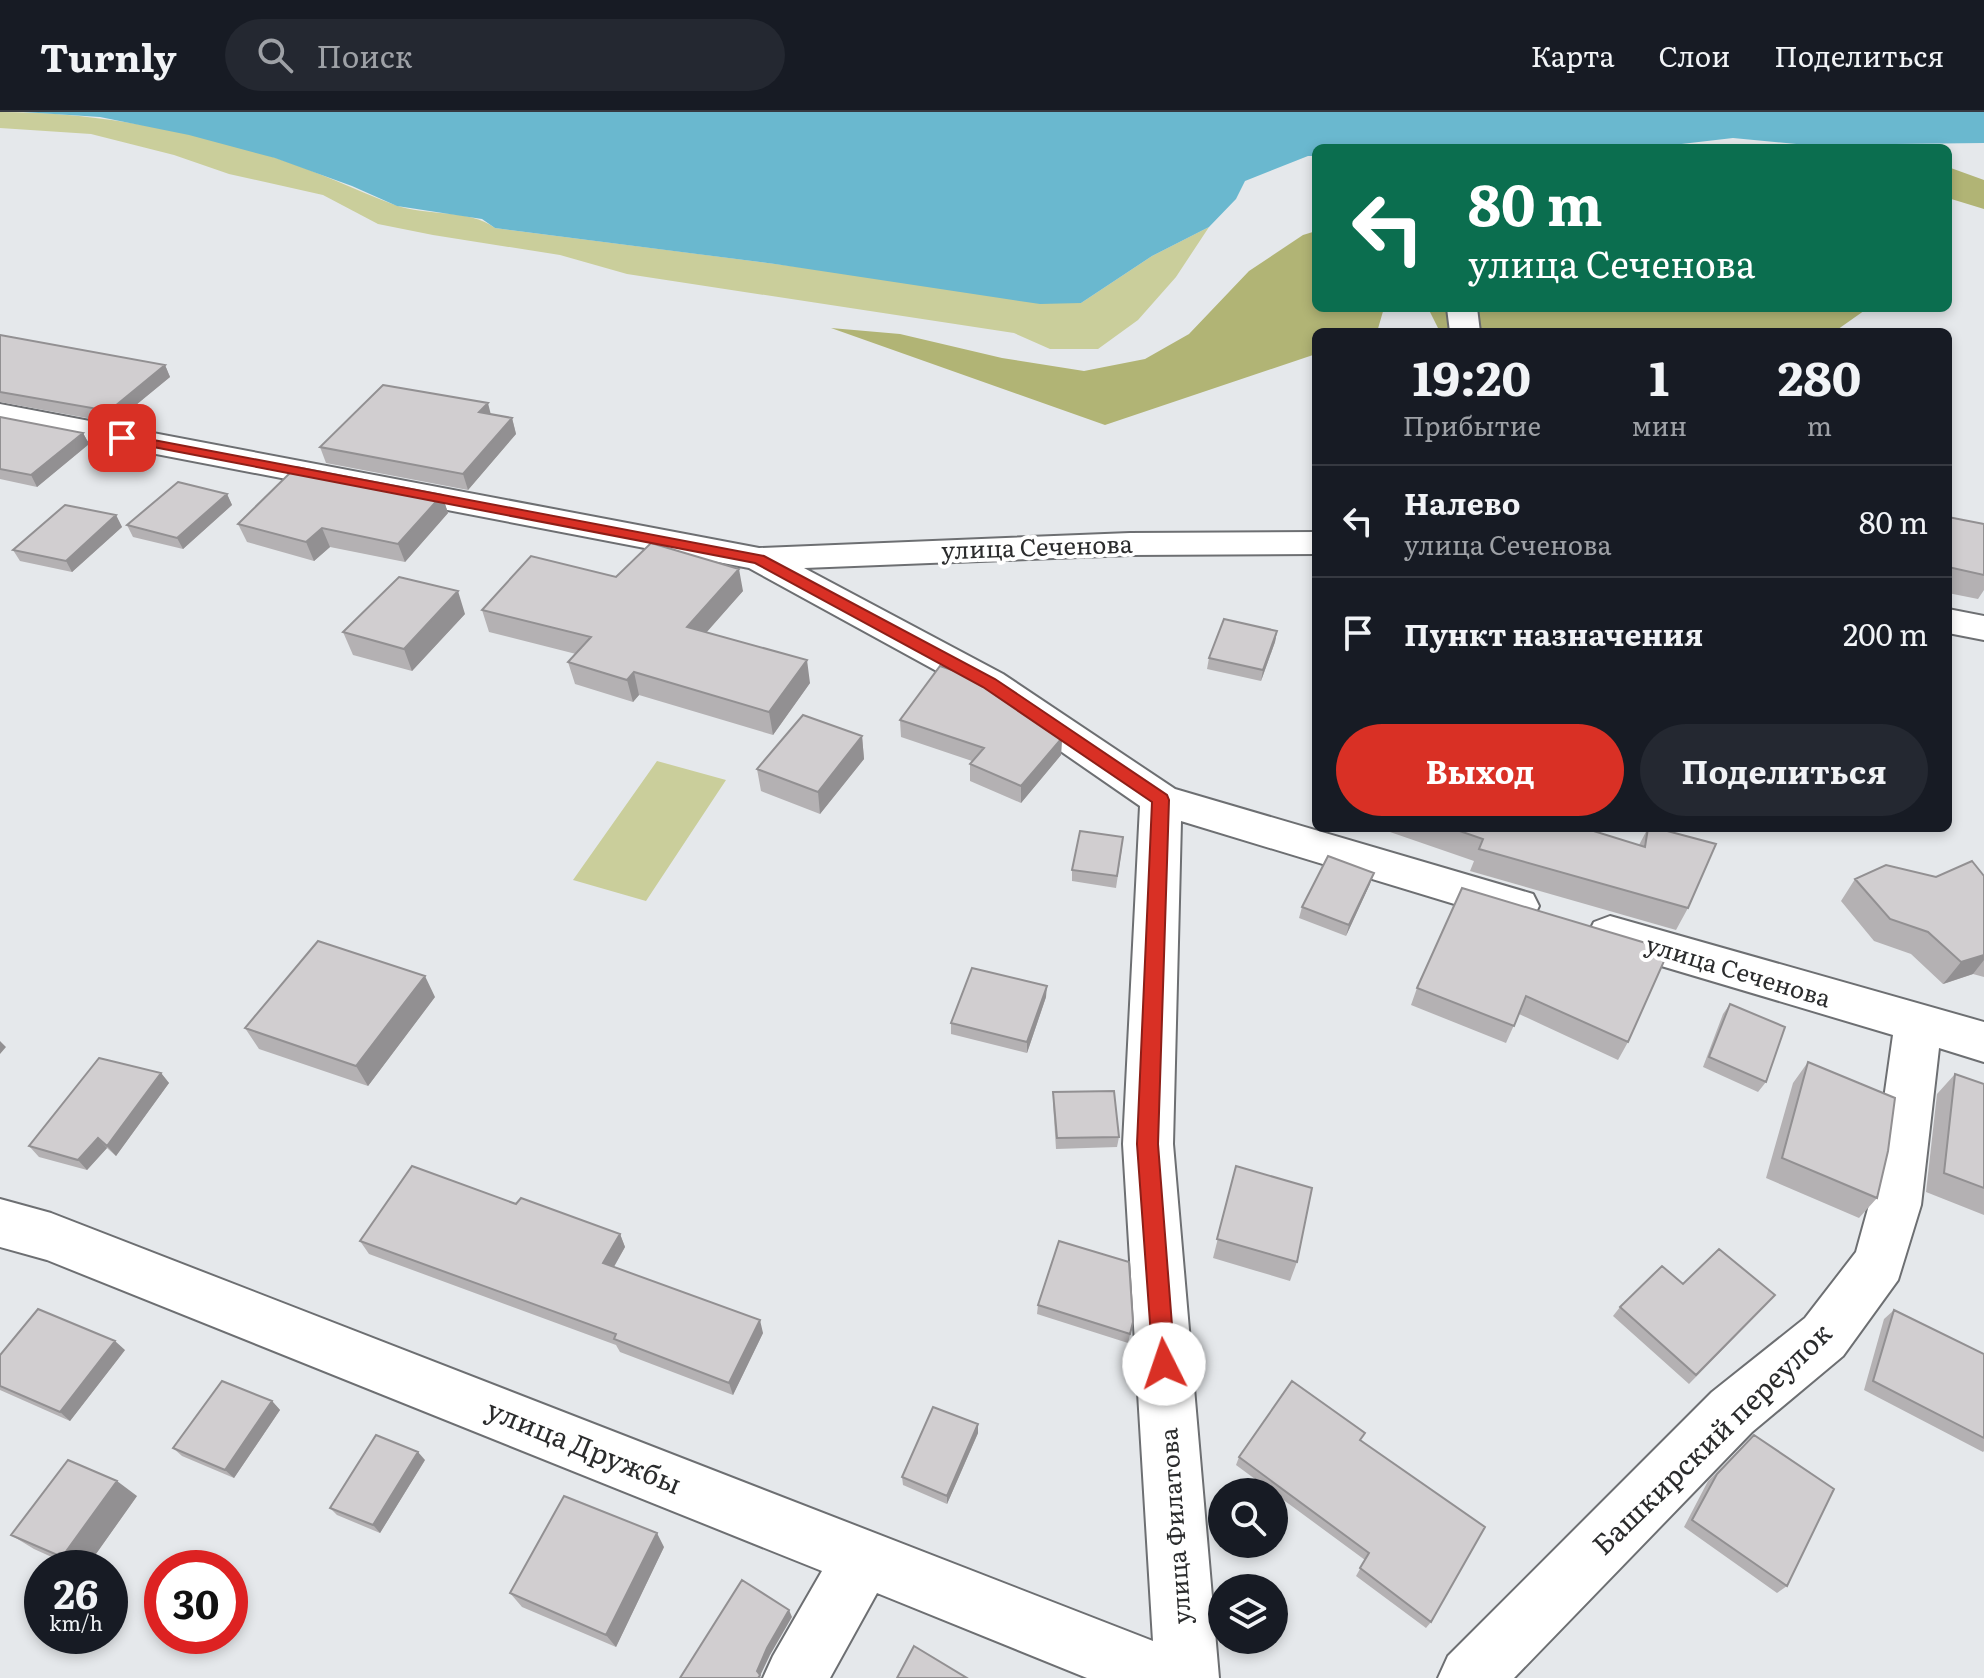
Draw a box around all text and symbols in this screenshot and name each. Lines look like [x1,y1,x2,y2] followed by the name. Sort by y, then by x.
[225,19,785,91] search box
[40,27,177,84] text: Turnly
[253,33,297,77] icon: search
[317,33,413,77] text: Поиск
[1531,34,1615,76] text: Карта
[1659,34,1730,76] text: Слои
[1774,34,1944,76] text: Поделиться
[1468,160,1603,243] text: 80 m
[1336,176,1440,280] icon: left
[1468,236,1755,289] text: улица Сеченова
[1413,340,1531,411] text: 19:20
[1649,340,1669,411] text: 1
[1778,340,1861,411] text: 280
[88,404,156,472] pin
[1403,405,1541,444] text: Прибытие
[1632,405,1687,444] text: мин
[1807,405,1832,444] text: m
[100,416,144,460] icon: arrive
[1404,480,1520,524] text: Налево
[1336,499,1380,543] icon: left
[1859,499,1928,543] text: 80 m
[1404,524,1612,563] text: улица Сеченова
[941,525,1133,566] street label: улица Сеченова
[1336,611,1380,655] icon: arrive
[1404,611,1703,655] text: Пункт назначения
[1843,611,1928,655] text: 200 m
[1336,724,1624,816] button: Выход
[1640,724,1928,816] button: Поделиться
[1642,925,1836,1014] street label: улица Сеченова
[1581,1311,1840,1563] street label: Башкирский переулок
[1122,1322,1206,1406] position arrow
[481,1387,689,1503] street label: улица Дружбы
[1149,1427,1198,1625] street label: улица Филатова
[1208,1478,1288,1654] map controls
[1208,1478,1288,1558] button: search
[144,1550,248,1654] speed limit sign: 30
[54,1562,98,1621] text: 26
[1208,1574,1288,1654] button: layers
[49,1607,103,1637] text: km/h

